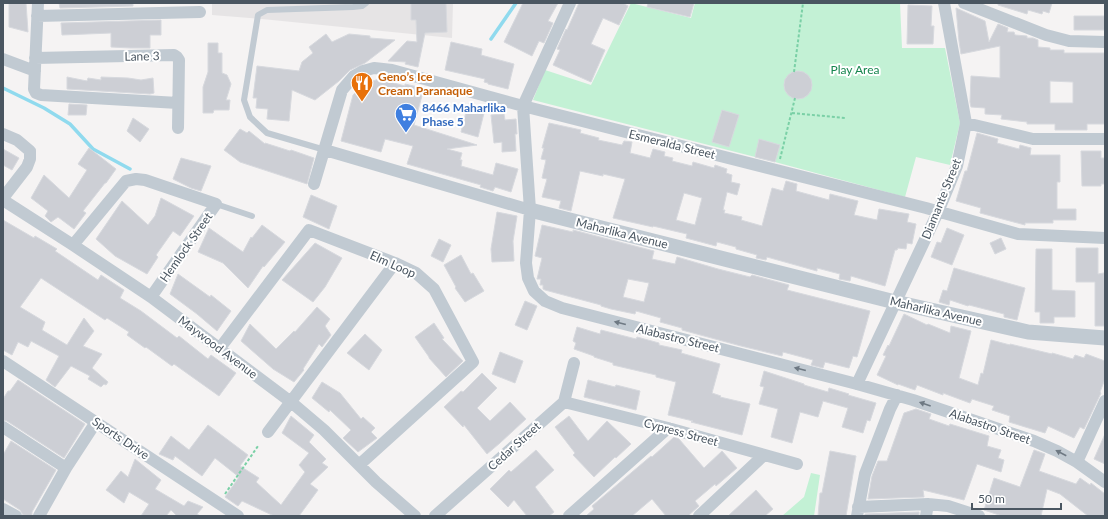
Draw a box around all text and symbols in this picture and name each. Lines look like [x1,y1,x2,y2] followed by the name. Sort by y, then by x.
[124,48,160,64] street label: Lane 3
[831,62,879,77] park label: Play Area
[378,69,473,98] place label: Geno’s Ice Cream Paranaque
[349,70,375,103] restaurant icon: Geno’s Ice Cream Paranaque
[422,100,506,129] place label: 8466 Maharlika Phase 5
[393,101,419,134] supermarket icon: 8466 Maharlika Phase 5
[627,126,717,162] street label: Esmeralda Street
[918,156,964,241] street label: Diamante Street
[157,209,216,285] street label: Hemlock Street
[575,214,669,252] street label: Maharlika Avenue
[368,247,419,281] street label: Elm Loop
[888,293,984,329] street label: Maharlika Avenue
[176,312,260,382] street label: Maywood Avenue
[614,320,626,326] one-way arrow
[635,320,722,356] street label: Alabastro Street
[794,366,806,372] one-way arrow
[919,401,931,407] one-way arrow
[948,405,1033,447] street label: Alabastro Street
[90,413,152,463] street label: Sports Drive
[642,415,720,449] street label: Cypress Street
[485,418,544,474] street label: Cedar Street
[1055,450,1066,456] one-way arrow
[972,485,1061,511] scale bar
[978,491,1005,506] text: 50 m

